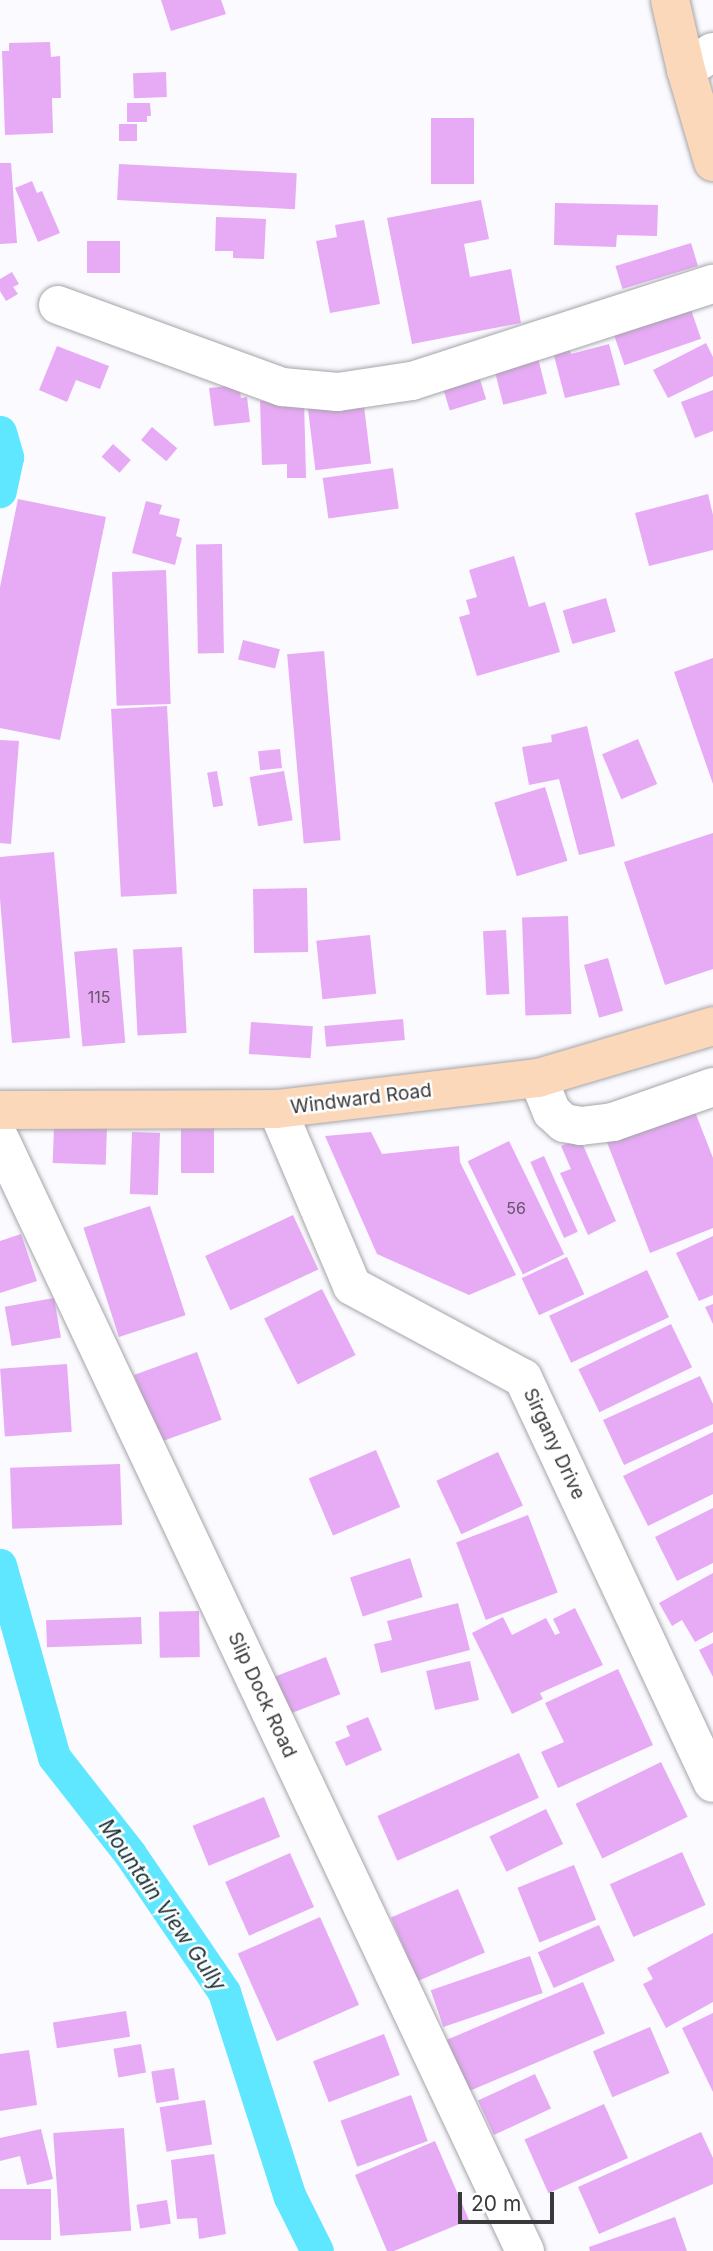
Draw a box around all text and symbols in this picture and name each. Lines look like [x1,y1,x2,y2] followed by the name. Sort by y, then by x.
[88,987,110,1007] house number: 115
[289,1079,433,1119] street label: Windward Road
[506,1198,526,1218] house number: 56
[518,1385,590,1503] street label: Sirgany Drive
[223,1629,301,1761] street label: Slip Dock Road
[93,1814,231,1996] water label: Mountain View Gully
[461,2178,557,2222] scale bar
[471,2191,521,2216] text: 20 m

